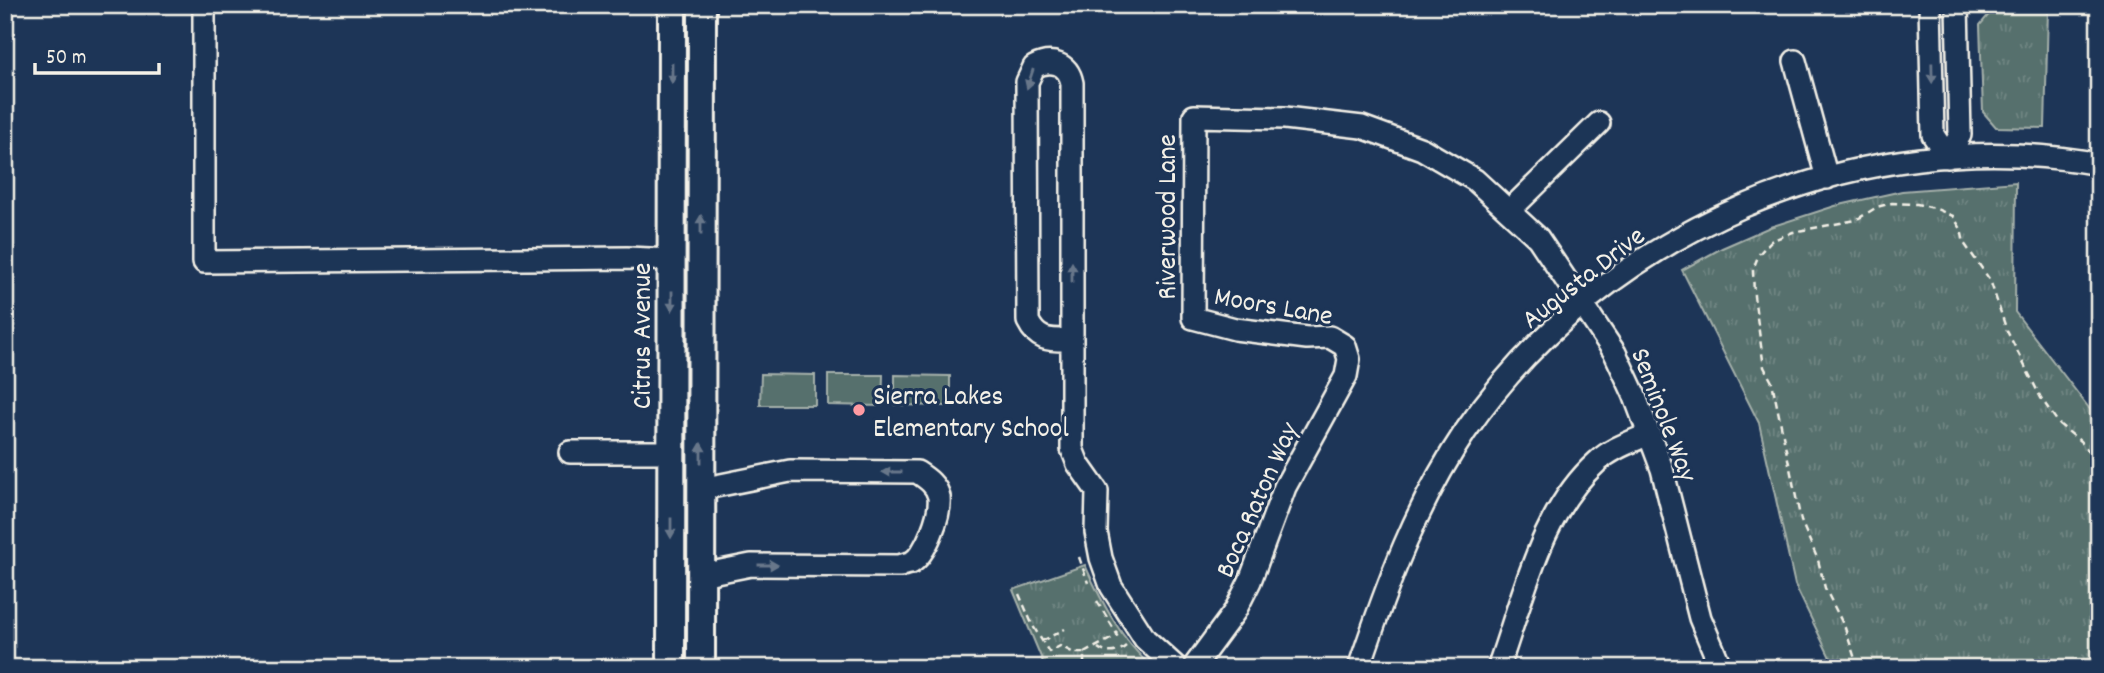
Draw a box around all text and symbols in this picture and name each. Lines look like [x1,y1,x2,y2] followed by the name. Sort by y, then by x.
[35,32,159,76] scale bar
[46,44,86,74] text: 50 m
[666,63,678,85] one-way arrow
[1926,63,1938,85] one-way arrow
[1025,68,1035,89] one-way arrow
[1150,134,1190,300] street label: Riverwood Lane
[695,214,707,236] one-way arrow
[1515,219,1655,341] street label: Augusta Drive
[1066,261,1078,283] one-way arrow
[625,263,665,409] street label: Citrus Avenue
[1211,279,1336,339] street label: Moors Lane
[666,290,678,312] one-way arrow
[1618,343,1705,489] street label: Seminole Way
[873,379,1069,451] place label: Sierra Lakes Elementary School
[851,402,867,418] marker: Sierra Lakes Elementary School
[1208,416,1312,585] street label: Boca Raton Way
[695,441,707,463] one-way arrow
[881,466,903,478] one-way arrow
[665,518,677,540] one-way arrow
[757,559,779,571] one-way arrow

